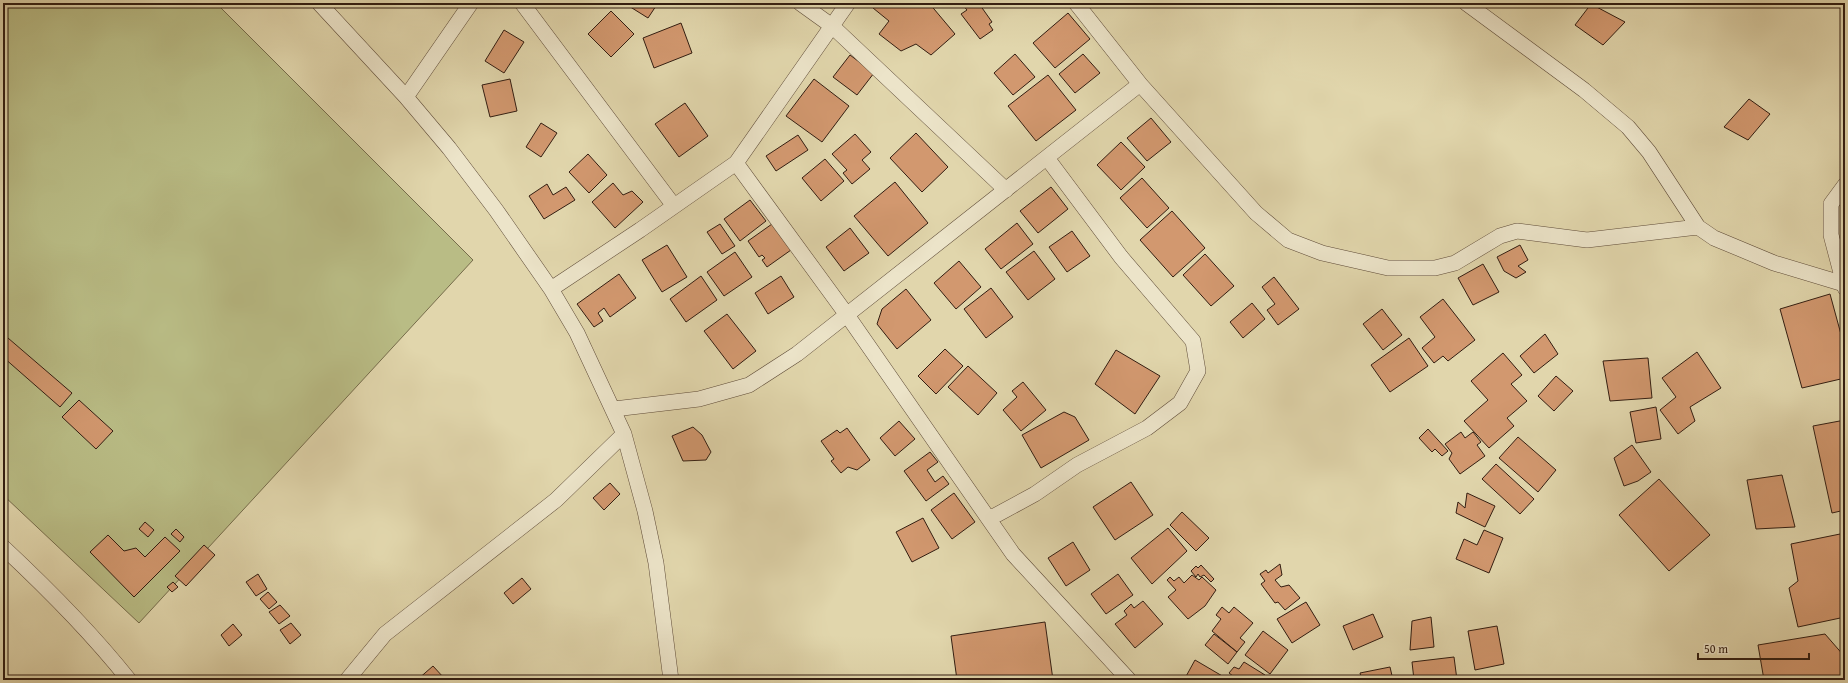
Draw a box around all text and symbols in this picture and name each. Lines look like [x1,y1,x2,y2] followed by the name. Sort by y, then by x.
[1698,635,1809,661] scale bar
[1704,640,1728,657] text: 50 m

